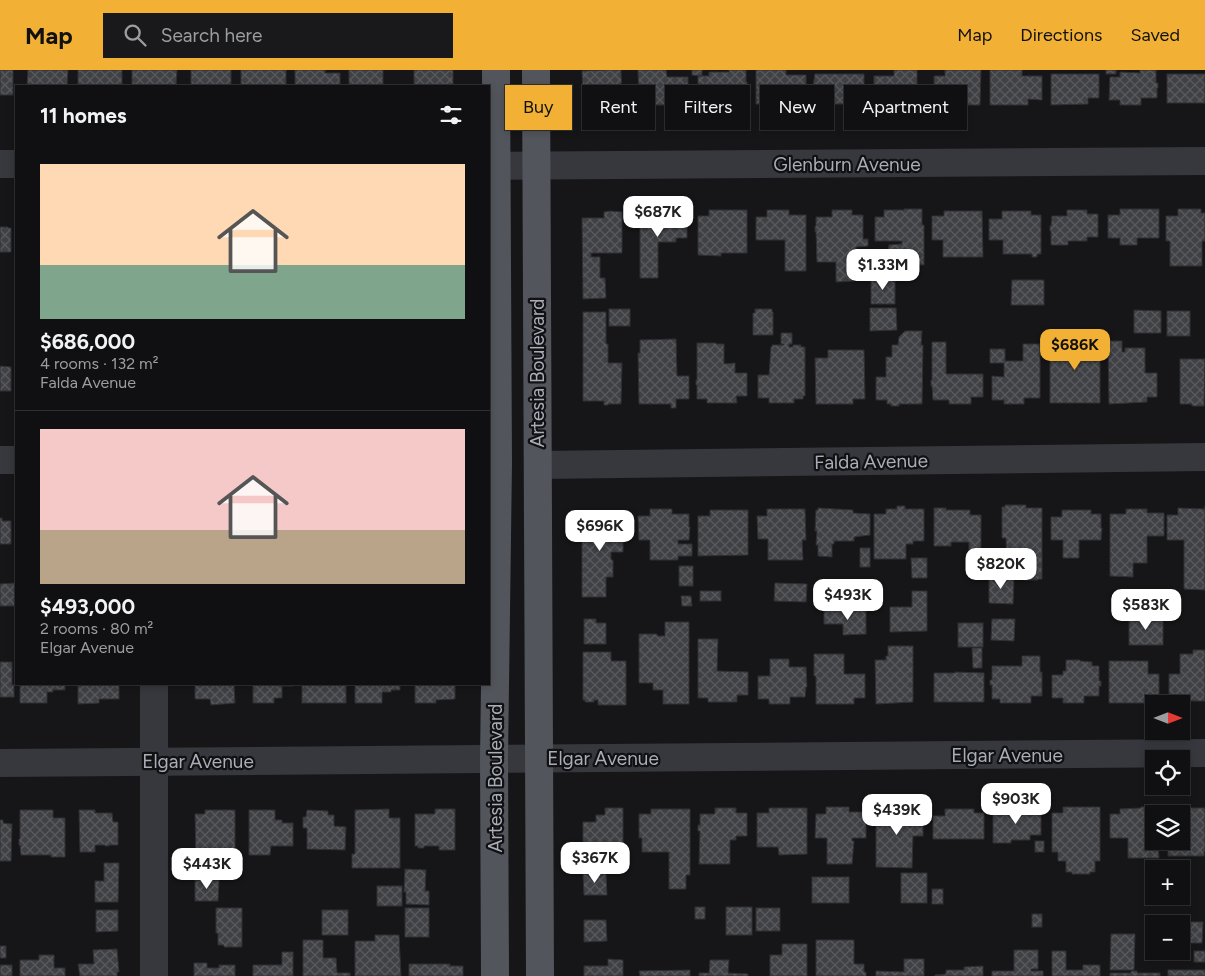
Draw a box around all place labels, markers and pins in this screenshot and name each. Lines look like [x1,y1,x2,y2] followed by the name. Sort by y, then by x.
[623,196,693,238] pin: $687K
[842,248,924,291] pin: $1.33M
[1040,328,1110,371] pin: $686K
[565,510,635,552] pin: $696K
[966,548,1036,590] pin: $820K
[813,578,883,621] pin: $493K
[1111,588,1181,631] pin: $583K
[981,782,1051,825] pin: $903K
[862,794,932,836] pin: $439K
[560,842,630,884] pin: $367K
[172,848,242,890] pin: $443K

